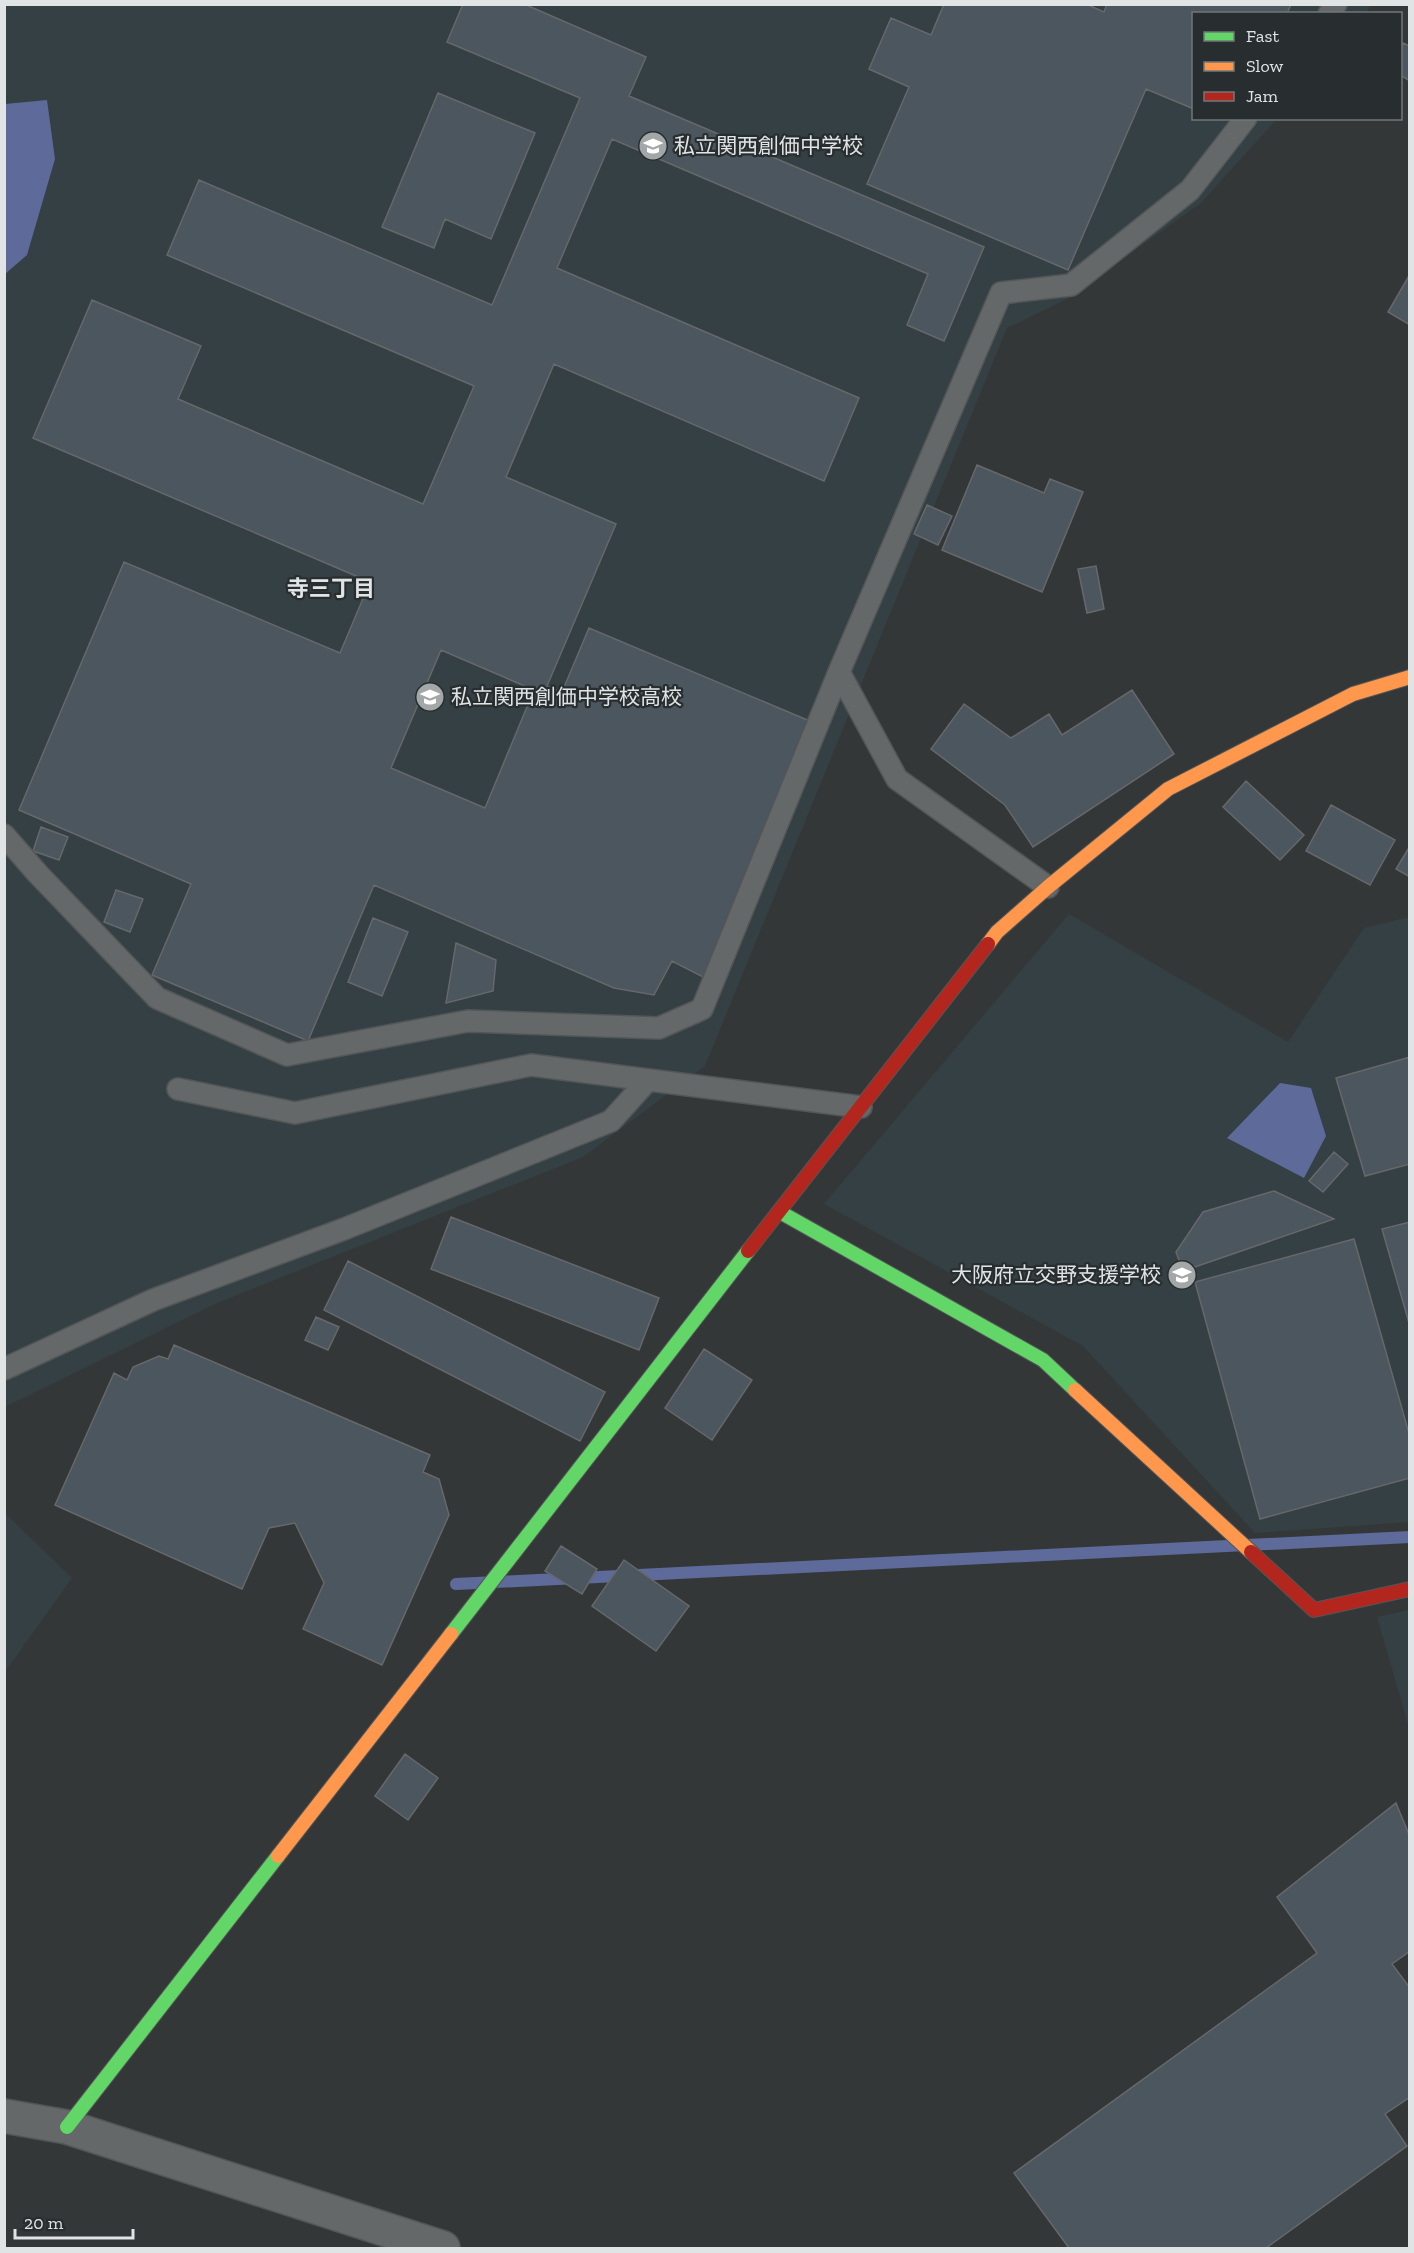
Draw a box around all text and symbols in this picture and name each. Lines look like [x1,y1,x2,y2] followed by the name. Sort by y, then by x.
[1192,12,1402,120] legend
[1246,25,1279,47] text: Fast
[1246,55,1283,77] text: Slow
[1246,85,1278,107] text: Jam
[637,130,669,162] school or university icon: 私立関西創価中学校
[674,133,863,158] place label: 私立関西創価中学校
[287,575,375,602] district label: 寺三丁目
[414,681,446,713] school or university icon: 私立関西創価中学校高校
[451,684,682,709] place label: 私立関西創価中学校高校
[1166,1259,1198,1291] school or university icon: 大阪府立交野支援学校
[951,1262,1161,1287] place label: 大阪府立交野支援学校
[15,2202,134,2240] scale bar
[24,2212,64,2234] text: 20 m

